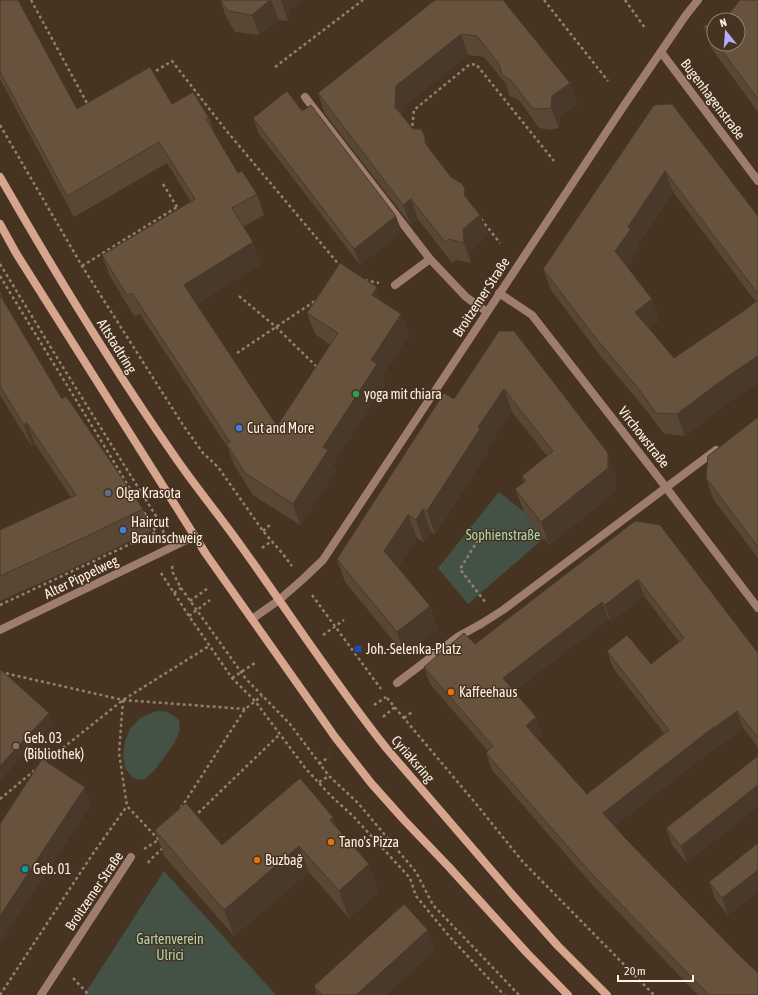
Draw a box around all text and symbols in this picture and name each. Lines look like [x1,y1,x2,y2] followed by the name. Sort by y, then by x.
[706,12,746,52] north arrow
[718,16,728,29] text: N
[677,56,749,142] street label: Bugenhagenstraße
[449,254,513,340] street label: Broitzemer Straße
[94,316,140,376] street label: Altstadtring
[364,386,442,402] place label: yoga mit chiara
[351,389,361,399] marker: yoga mit chiara
[615,403,673,471] street label: Virchowstraße
[247,420,314,436] place label: Cut and More
[234,423,244,433] marker: Cut and More
[116,485,181,501] place label: Olga Krasota
[103,488,113,498] marker: Olga Krasota
[131,514,202,546] place label: Haircut Braunschweig
[118,525,128,535] marker: Haircut Braunschweig
[466,527,540,543] park label: Sophienstraße
[41,552,121,602] street label: Alter Pippelweg
[366,641,461,657] place label: Joh.-Selenka-Platz
[353,644,363,654] marker: Joh.-Selenka-Platz
[459,684,517,700] place label: Kaffeehaus
[446,687,456,697] marker: Kaffeehaus
[24,730,84,762] place label: Geb. 03 (Bibliothek)
[388,732,438,786] street label: Cyriaksring
[11,741,21,751] marker: Geb. 03 (Bibliothek)
[339,834,399,850] place label: Tano's Pizza
[326,837,336,847] marker: Tano's Pizza
[62,849,126,933] street label: Broitzemer Straße
[265,852,303,868] place label: Buzbağ
[252,855,262,865] marker: Buzbağ
[33,861,71,877] place label: Geb. 01
[20,864,30,874] marker: Geb. 01
[136,931,204,963] park label: Gartenverein Ulrici
[618,957,693,983] scale bar
[624,964,646,978] text: 20 m

